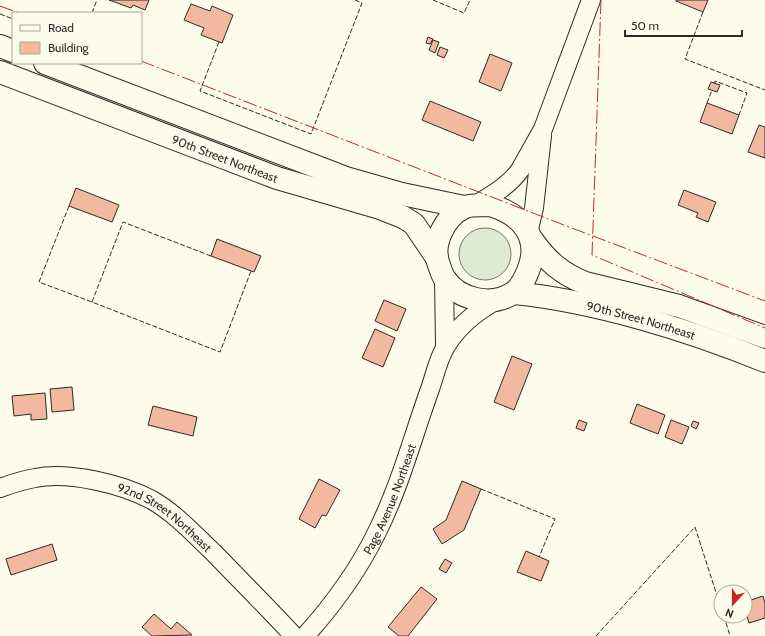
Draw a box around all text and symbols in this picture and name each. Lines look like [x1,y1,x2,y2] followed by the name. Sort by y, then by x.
[12,12,142,64] legend
[625,12,742,38] scale bar
[631,18,659,33] text: 50 m
[48,20,74,35] text: Road
[48,40,90,55] text: Building
[170,131,280,185] street label: 90th Street Northeast
[585,297,697,342] street label: 90th Street Northeast
[359,442,418,557] street label: Page Avenue Northeast
[116,479,215,555] street label: 92nd Street Northeast
[713,584,753,624] north arrow
[723,605,736,621] text: N

